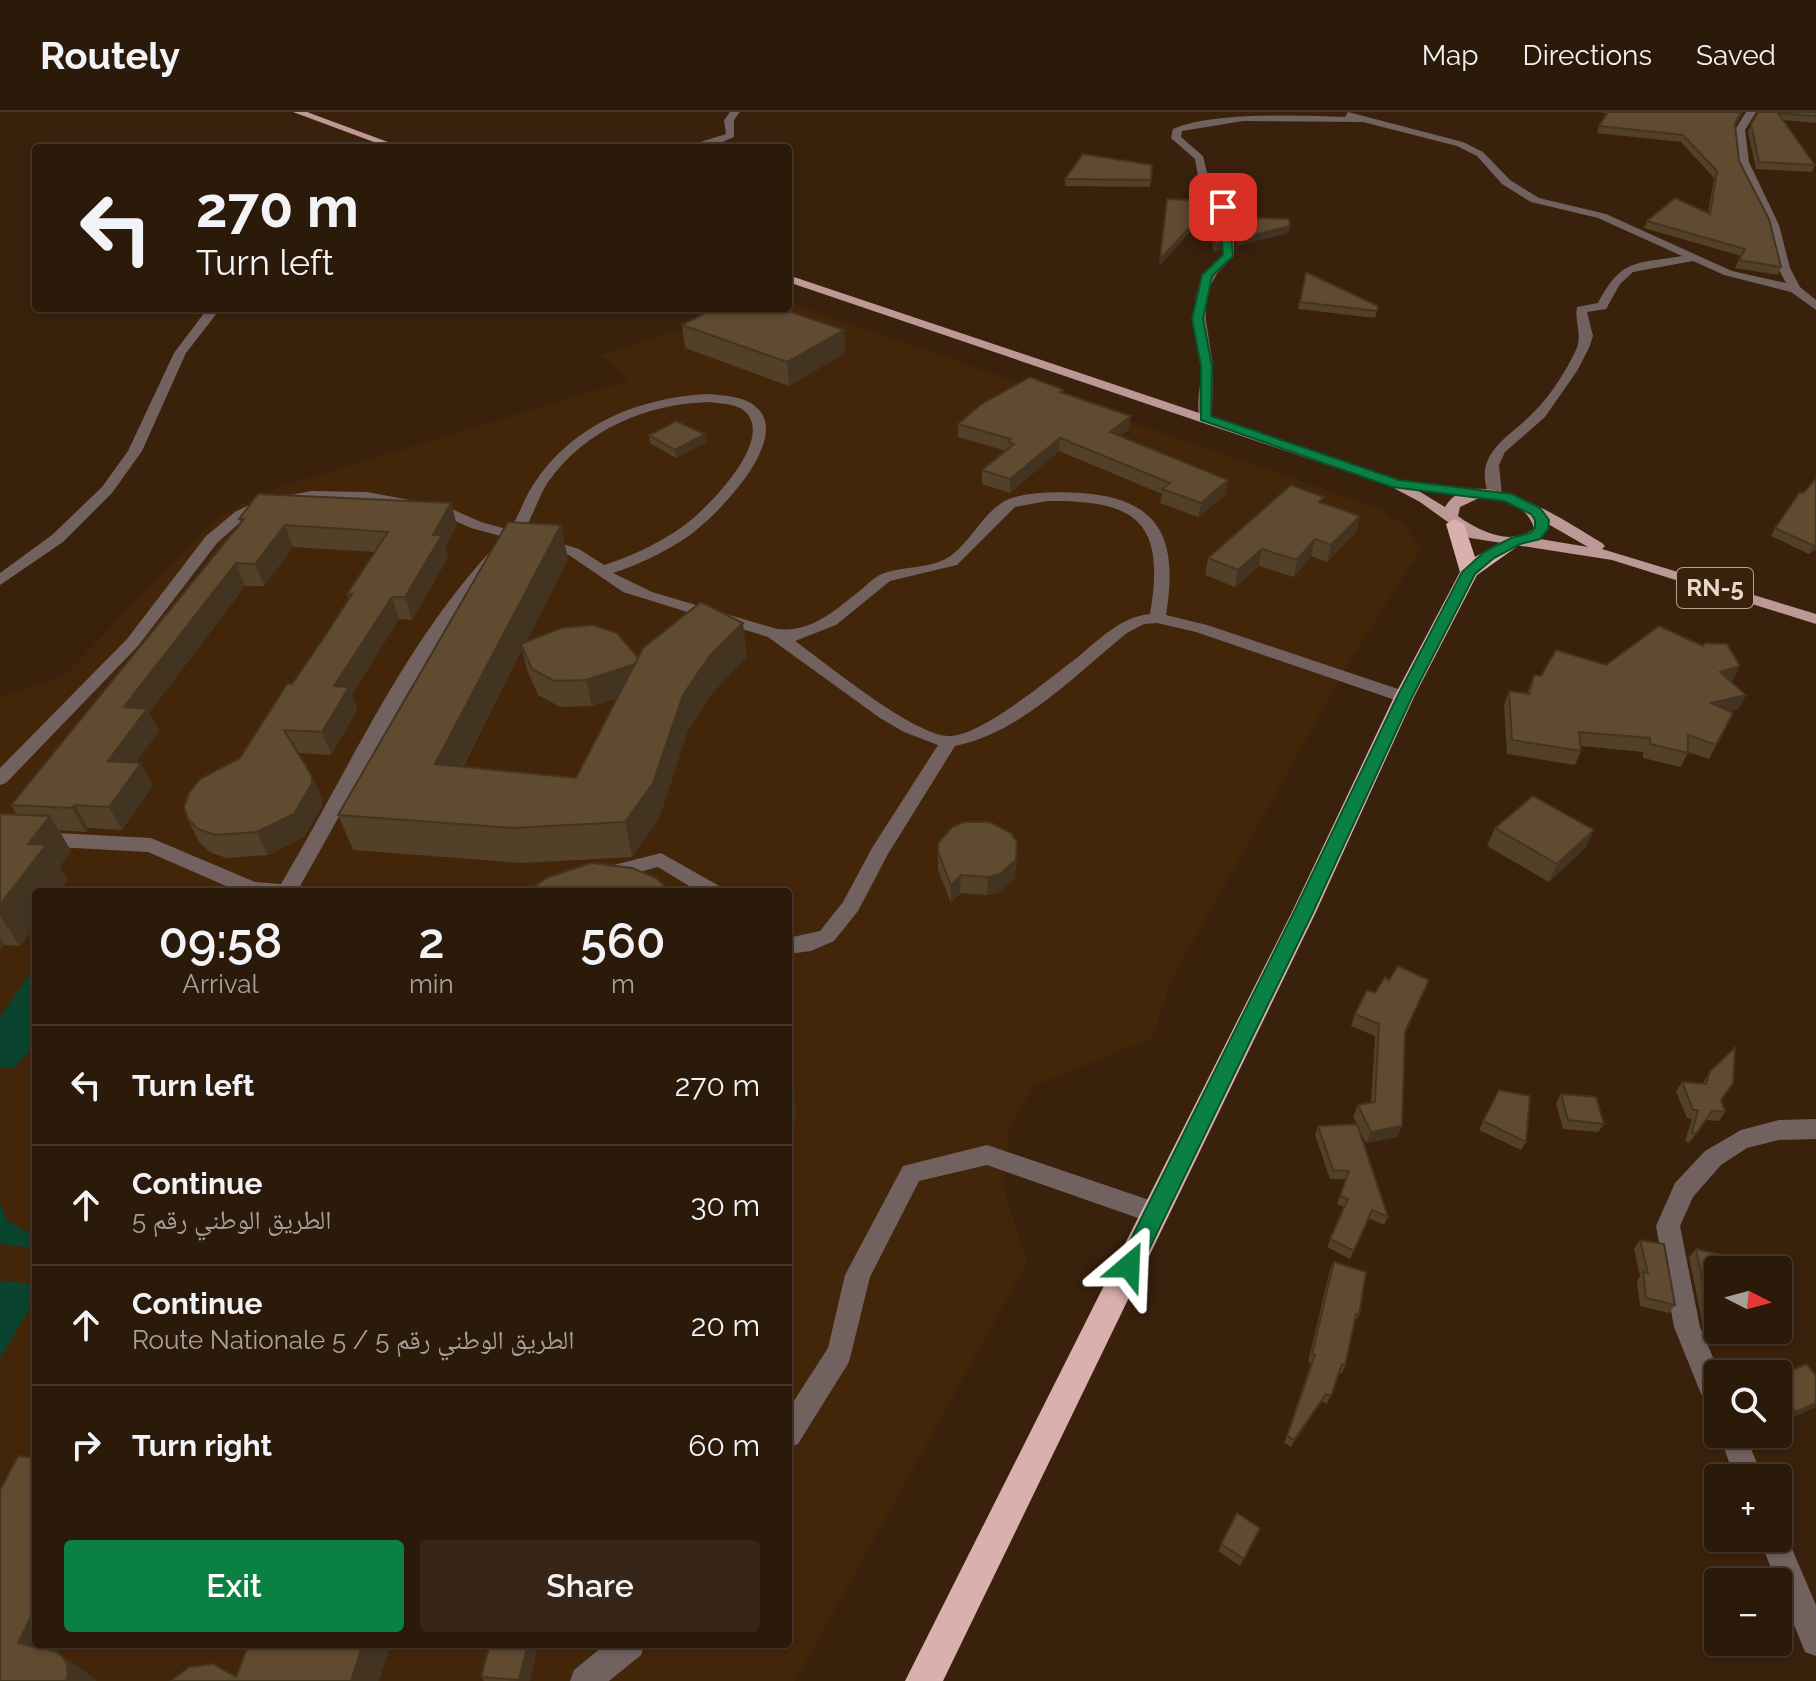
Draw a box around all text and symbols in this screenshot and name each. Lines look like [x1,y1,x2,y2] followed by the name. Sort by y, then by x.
[40,33,180,78] text: Routely
[1422,39,1479,72] text: Map
[1523,39,1652,72] text: Directions
[1696,39,1776,72] text: Saved
[1189,173,1257,241] pin
[196,174,359,240] text: 270 m
[64,176,168,280] icon: left
[1201,185,1245,229] icon: arrive
[196,241,334,283] text: Turn left
[1677,568,1753,608] road number: RN-5
[159,913,282,969] text: 09:58
[418,913,445,969] text: 2
[580,913,665,969] text: 560
[182,969,259,999] text: Arrival
[409,969,454,999] text: min
[611,969,635,999] text: m
[64,1063,108,1107] icon: left
[132,1068,254,1103] text: Turn left
[675,1068,760,1103] text: 270 m
[132,1166,263,1201] text: Continue
[64,1183,108,1227] icon: ahead
[690,1188,760,1223] text: 30 m
[132,1205,331,1235] text: الطريق الوطني رقم 5
[1087,1224,1171,1308] position arrow
[1704,1256,1792,1344] north arrow
[1704,1256,1792,1656] map controls
[132,1286,263,1321] text: Continue
[64,1303,108,1347] icon: ahead
[691,1308,760,1343] text: 20 m
[132,1325,575,1355] text: Route Nationale 5 / الطريق الوطني رقم 5
[1704,1360,1792,1448] button: search
[64,1423,108,1467] icon: right
[132,1428,272,1463] text: Turn right
[688,1428,760,1463] text: 60 m
[1704,1464,1792,1552] button: +
[64,1540,404,1632] button: Exit
[420,1540,760,1632] button: Share
[1704,1568,1792,1656] button: −

